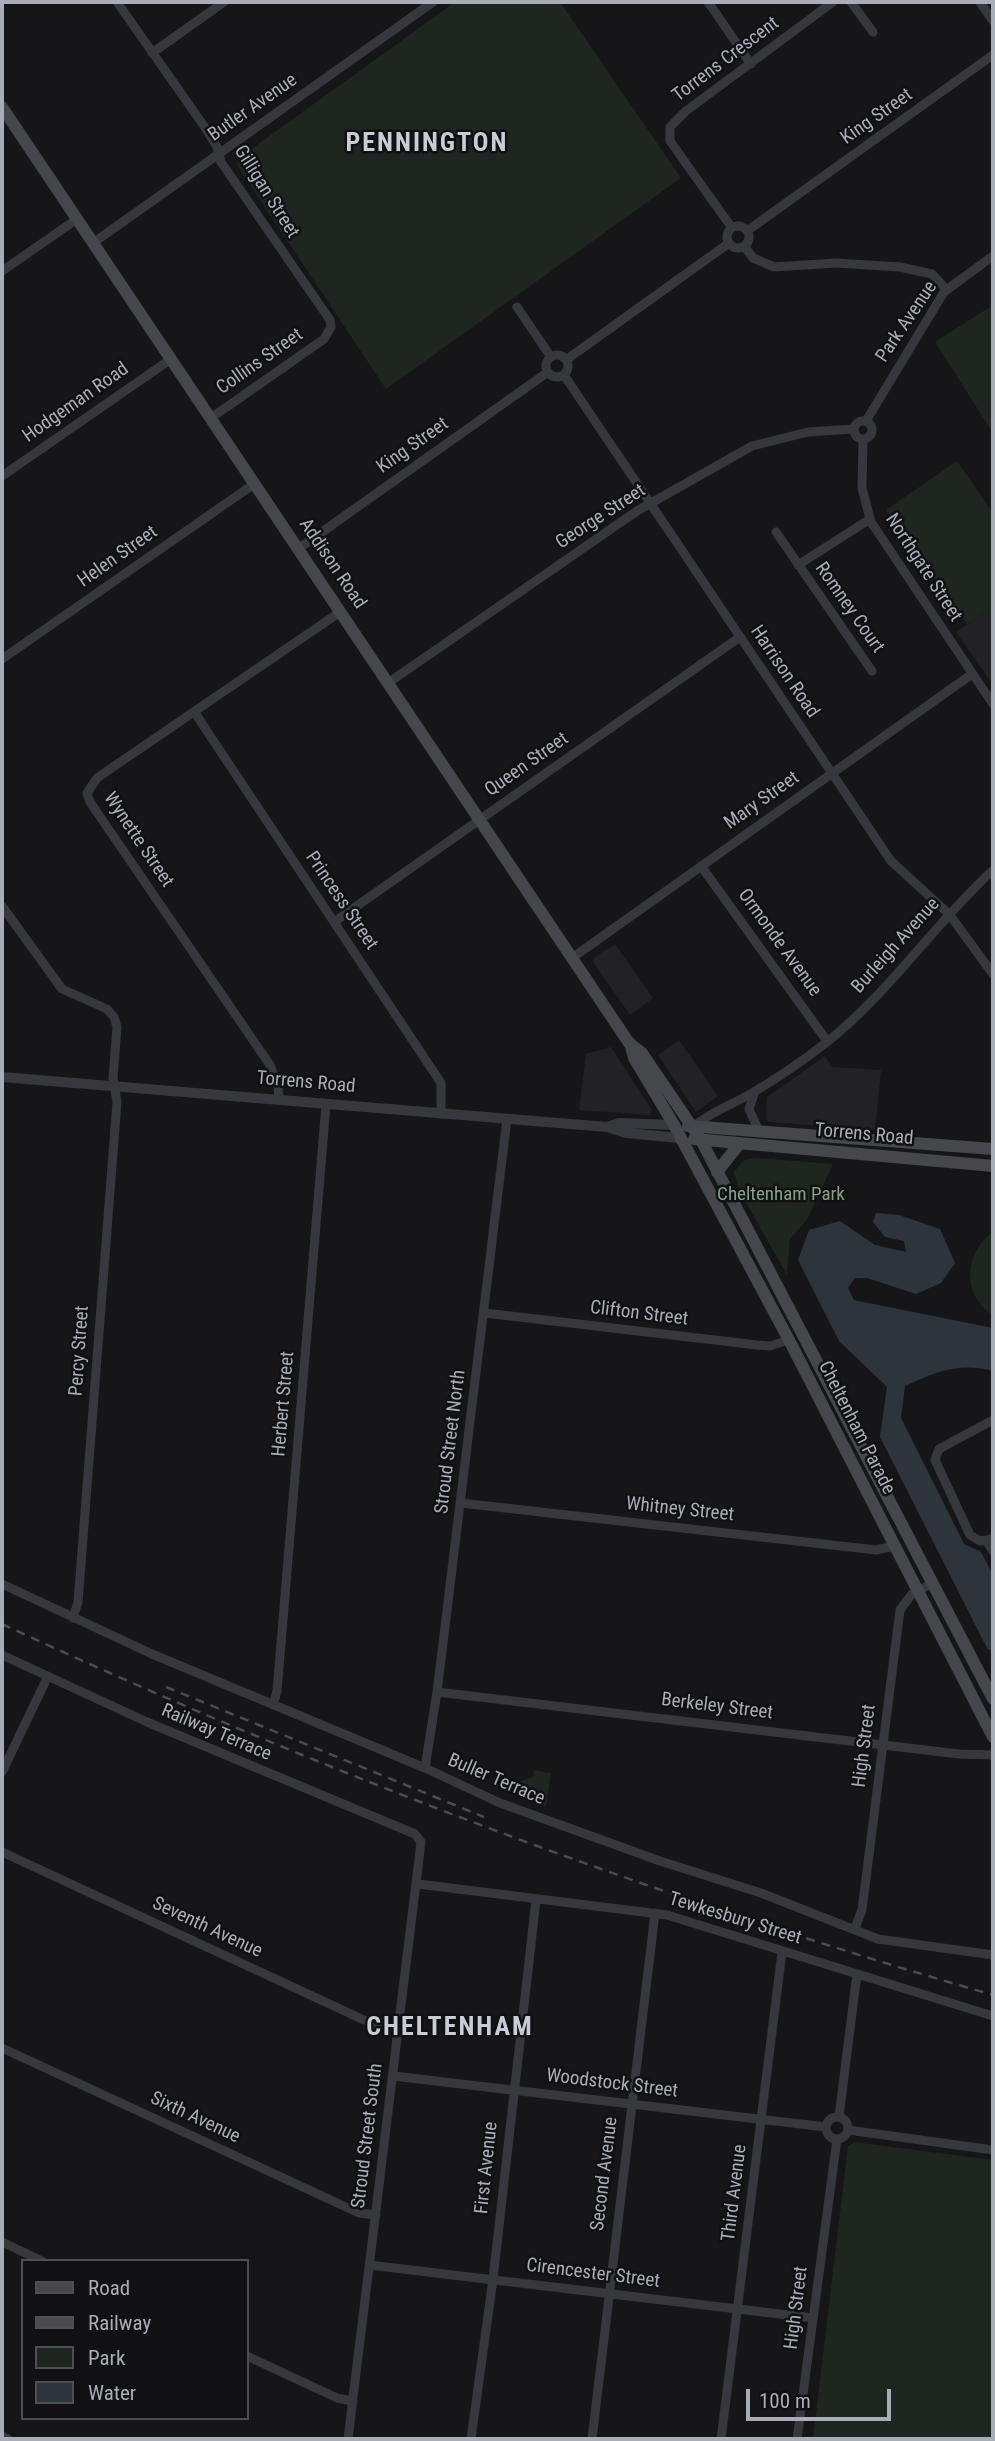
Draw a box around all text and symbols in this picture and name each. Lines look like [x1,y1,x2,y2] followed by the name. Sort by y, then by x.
[668,13,784,107] street label: Torrens Crescent
[204,69,302,147] street label: Butler Avenue
[837,84,917,150] street label: King Street
[347,128,507,160] district label: PENNINGTON
[228,141,304,243] street label: Gilligan Street
[872,277,942,367] street label: Park Avenue
[212,324,308,400] street label: Collins Street
[19,358,133,448] street label: Hodgeman Road
[373,413,453,479] street label: King Street
[552,480,650,554] street label: George Street
[880,510,966,626] street label: Northgate Street
[293,514,371,614] street label: Addison Road
[74,521,162,593] street label: Helen Street
[809,558,889,658] street label: Romney Court
[745,621,823,723] street label: Harrison Road
[481,728,573,802] street label: Queen Street
[720,767,804,835] street label: Mary Street
[98,788,178,892] street label: Wynette Street
[300,847,382,955] street label: Princess Street
[732,885,826,1001] street label: Ormonde Avenue
[847,894,945,998] street label: Burleigh Avenue
[256,1067,356,1099] street label: Torrens Road
[814,1119,914,1151] street label: Torrens Road
[717,1184,845,1206] park label: Cheltenham Park
[589,1297,689,1331] street label: Clifton Street
[65,1305,95,1397] street label: Percy Street
[268,1350,300,1458] street label: Herbert Street
[813,1358,899,1498] street label: Cheltenham Parade
[431,1369,471,1515] street label: Stroud Street North
[625,1493,735,1527] street label: Whitney Street
[660,1689,774,1725] street label: Berkeley Street
[158,1700,274,1766] street label: Railway Terrace
[849,1703,881,1789] street label: High Street
[444,1749,548,1811] street label: Buller Terrace
[666,1888,804,1950] street label: Tewkesbury Street
[148,1893,266,1963] street label: Seventh Avenue
[367,2012,533,2044] district label: CHELTENHAM
[348,2062,388,2210] street label: Stroud Street South
[545,2065,679,2103] street label: Woodstock Street
[146,2087,244,2149] street label: Sixth Avenue
[587,2116,623,2232] street label: Second Avenue
[471,2121,503,2215] street label: First Avenue
[718,2143,752,2243] street label: Third Avenue
[525,2254,661,2294] street label: Cirencester Street
[21,2259,248,2420] legend
[781,2265,813,2351] street label: High Street
[88,2276,130,2300] text: Road
[88,2311,151,2335] text: Railway
[88,2346,125,2370] text: Park
[750,2374,895,2418] scale bar
[88,2381,136,2405] text: Water
[759,2389,811,2413] text: 100 m

